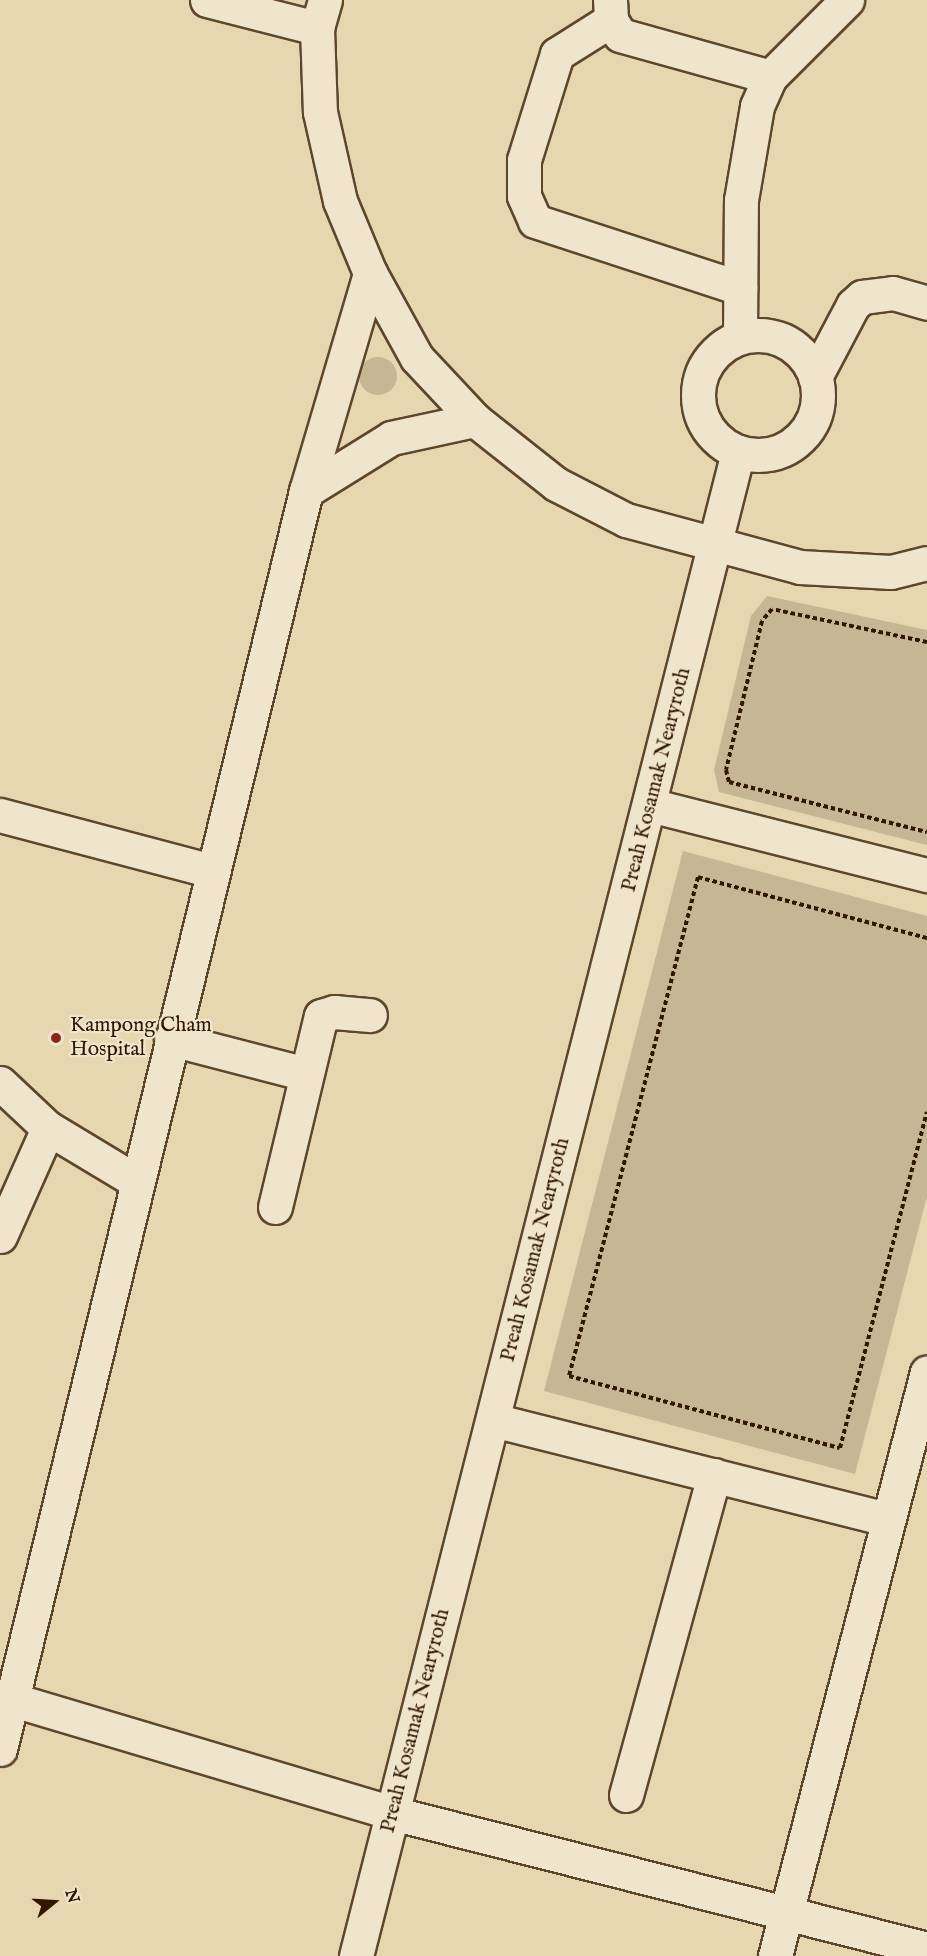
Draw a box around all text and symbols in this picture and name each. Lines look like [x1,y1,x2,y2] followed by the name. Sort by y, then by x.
[617,665,697,895] street label: Preah Kosamak Nearyroth
[70,1013,212,1063] place label: Kampong Cham Hospital
[47,1029,65,1047] marker: Kampong Cham Hospital
[496,1135,576,1365] street label: Preah Kosamak Nearyroth
[376,1606,456,1836] street label: Preah Kosamak Nearyroth
[24,1872,84,1932] north arrow
[59,1887,83,1906] text: N

